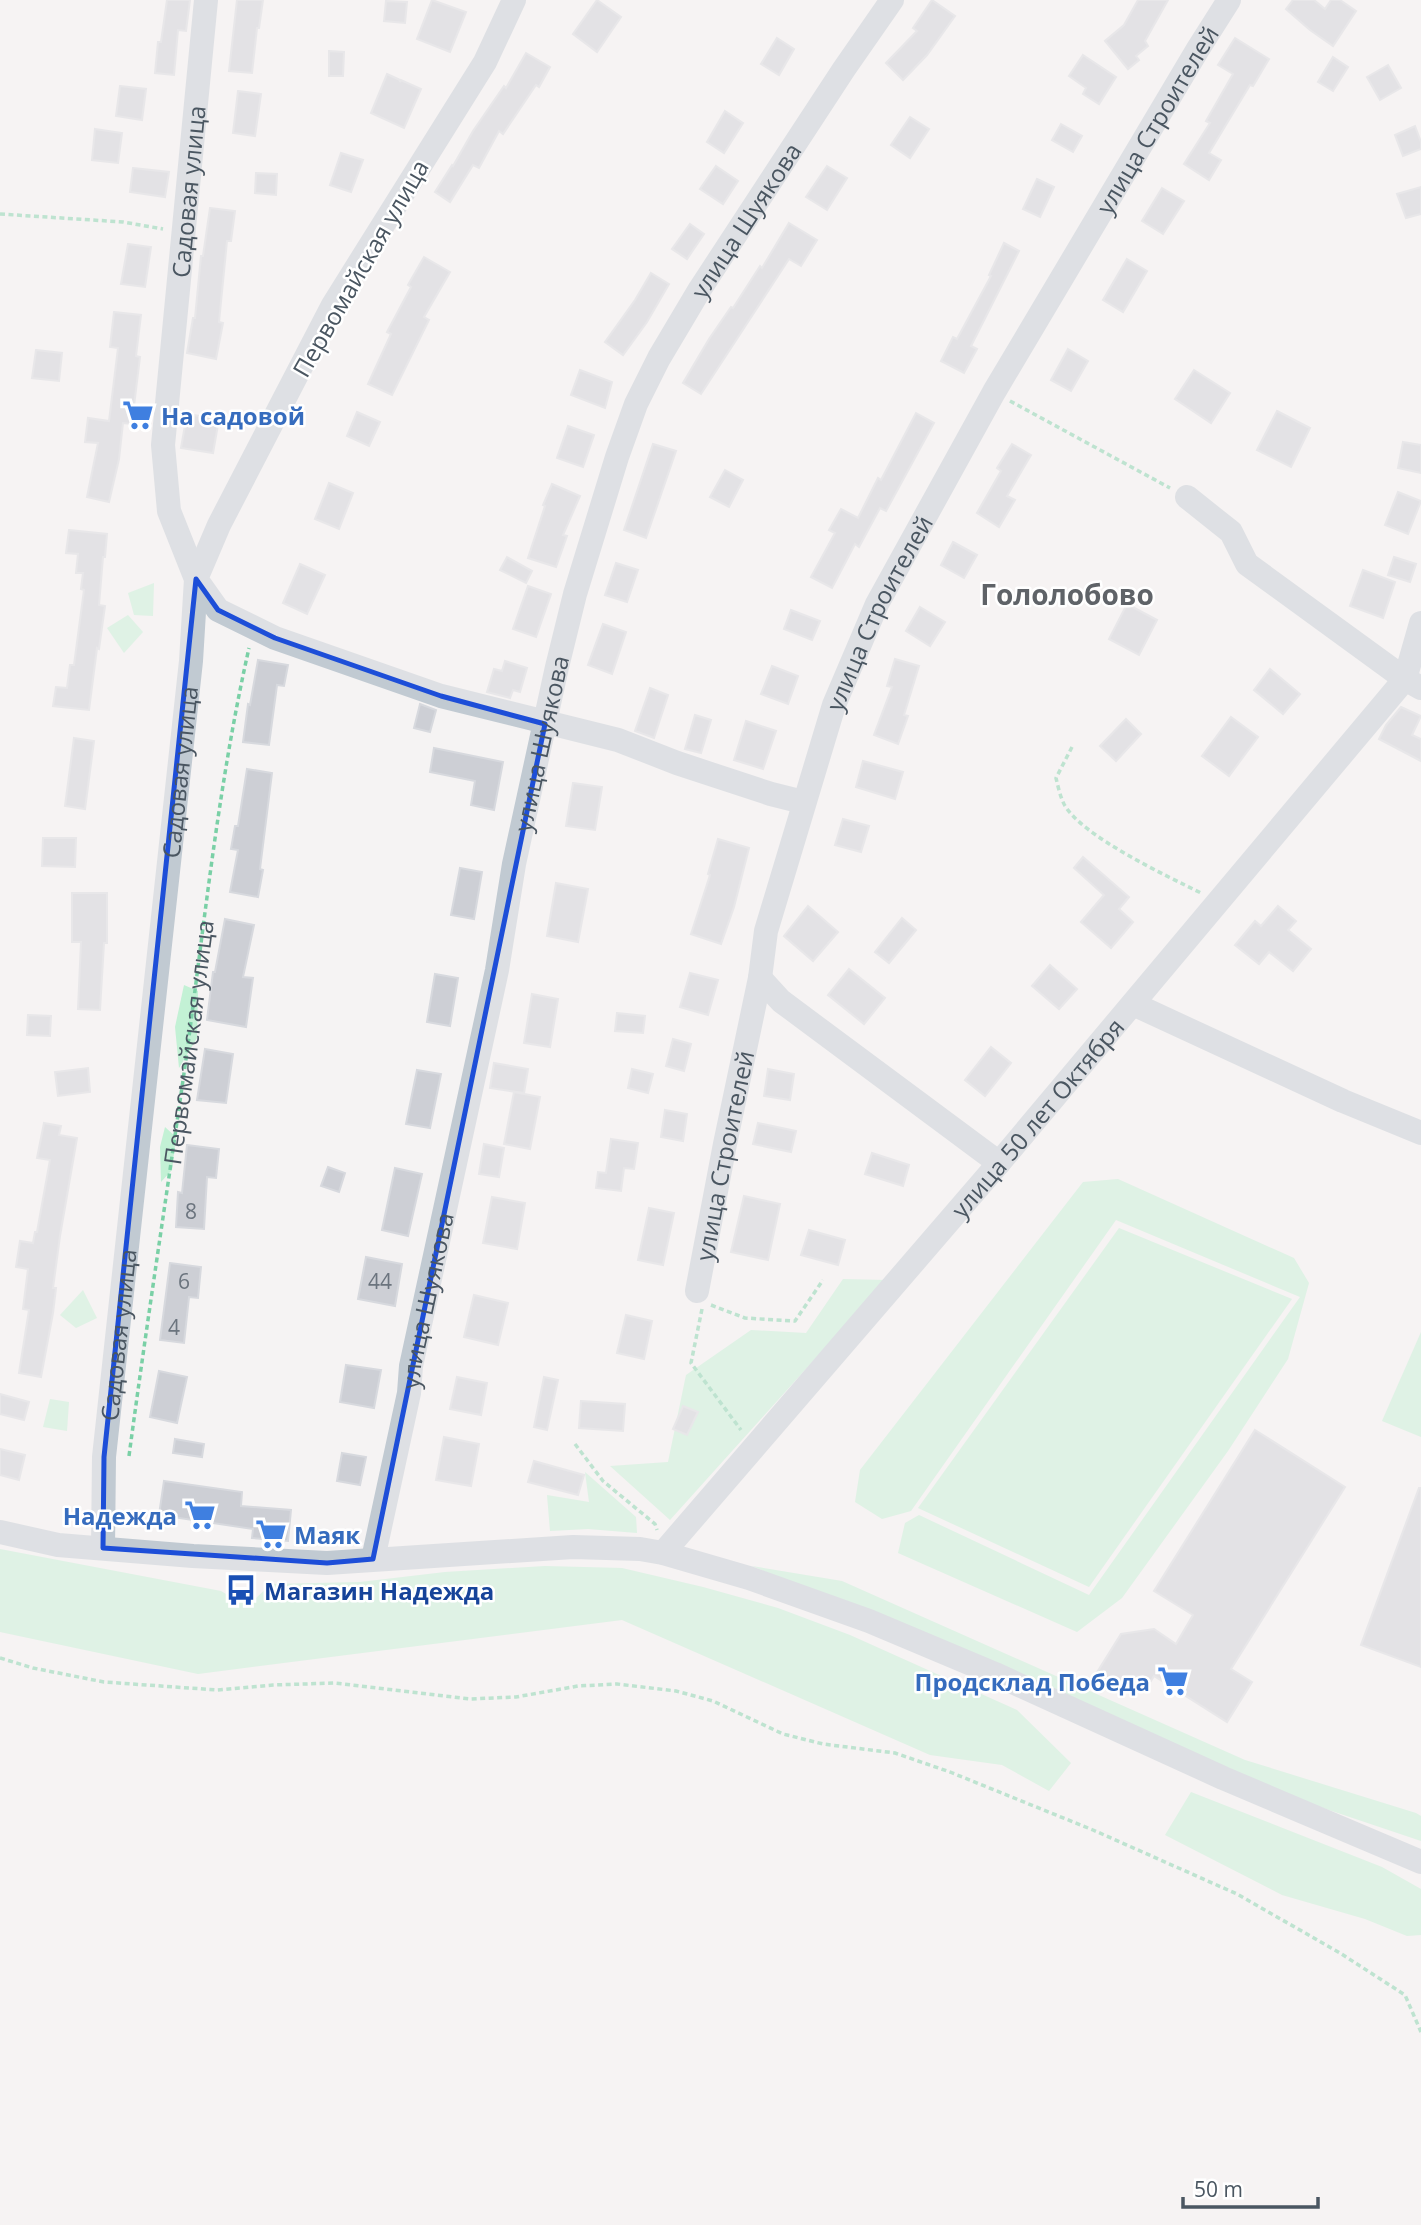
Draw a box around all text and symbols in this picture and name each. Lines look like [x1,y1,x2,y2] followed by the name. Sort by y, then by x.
[1087,19,1225,219] street label: улица Строителей
[163,104,212,279] street label: Садовая улица
[682,136,808,304] street label: улица Шуякова
[284,153,436,383] street label: Первомайская улица
[121,398,155,432] supermarket icon: На садовой
[161,399,305,432] place label: На садовой
[817,509,939,716] street label: улица Строителей
[980,575,1154,613] district label: Гололобово
[505,652,576,835] street label: улица Шуякова
[153,684,205,860] street label: Садовая улица
[155,918,220,1167] street label: Первомайская улица
[943,1010,1131,1224] street label: улица 50 лет Октября
[687,1047,761,1263] street label: улица Строителей
[185,1197,197,1225] house number: 8
[393,1209,460,1390] street label: улица Шуякова
[92,1247,143,1422] street label: Садовая улица
[178,1267,190,1295] house number: 6
[368,1267,392,1295] house number: 44
[168,1313,180,1341] house number: 4
[183,1498,217,1532] supermarket icon: Надежда
[63,1499,177,1532] place label: Надежда
[254,1517,288,1551] supermarket icon: Маяк
[294,1518,360,1551] place label: Маяк
[224,1573,258,1607] bus stop icon: Магазин Надежда
[264,1574,494,1607] place label: Магазин Надежда
[1156,1664,1190,1698] supermarket icon: Продсклад Победа
[915,1665,1150,1698] place label: Продсклад Победа
[1183,2166,1318,2210] scale bar
[1194,2175,1243,2203] text: 50 m

